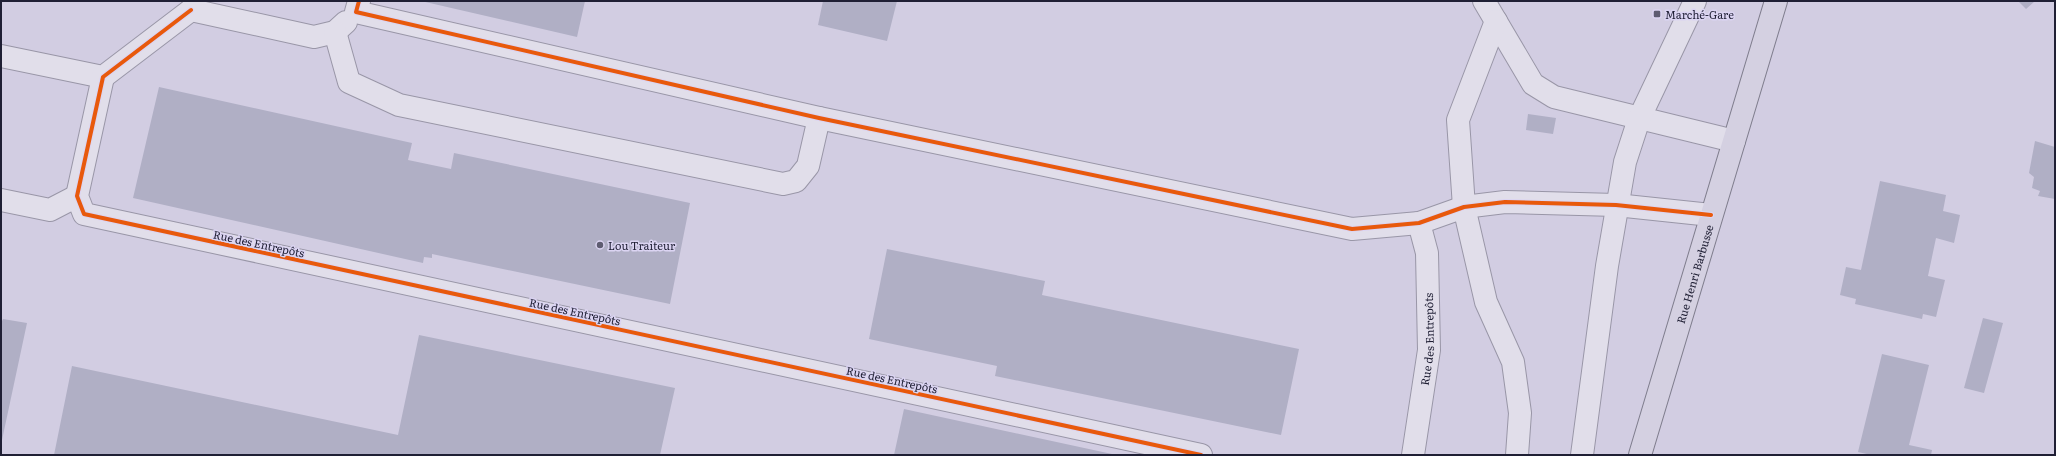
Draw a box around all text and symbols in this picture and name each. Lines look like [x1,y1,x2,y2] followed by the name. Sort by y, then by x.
[1665,6,1734,22] place label: Marché-Gare
[1652,9,1662,19] marker: Marché-Gare
[1672,222,1717,325] street label: Rue Henri Barbusse
[212,226,306,260] street label: Rue des Entrepôts
[608,237,676,253] place label: Lou Traiteur
[595,240,605,250] marker: Lou Traiteur
[1416,293,1437,386] street label: Rue des Entrepôts
[528,294,622,328] street label: Rue des Entrepôts
[845,362,939,396] street label: Rue des Entrepôts

